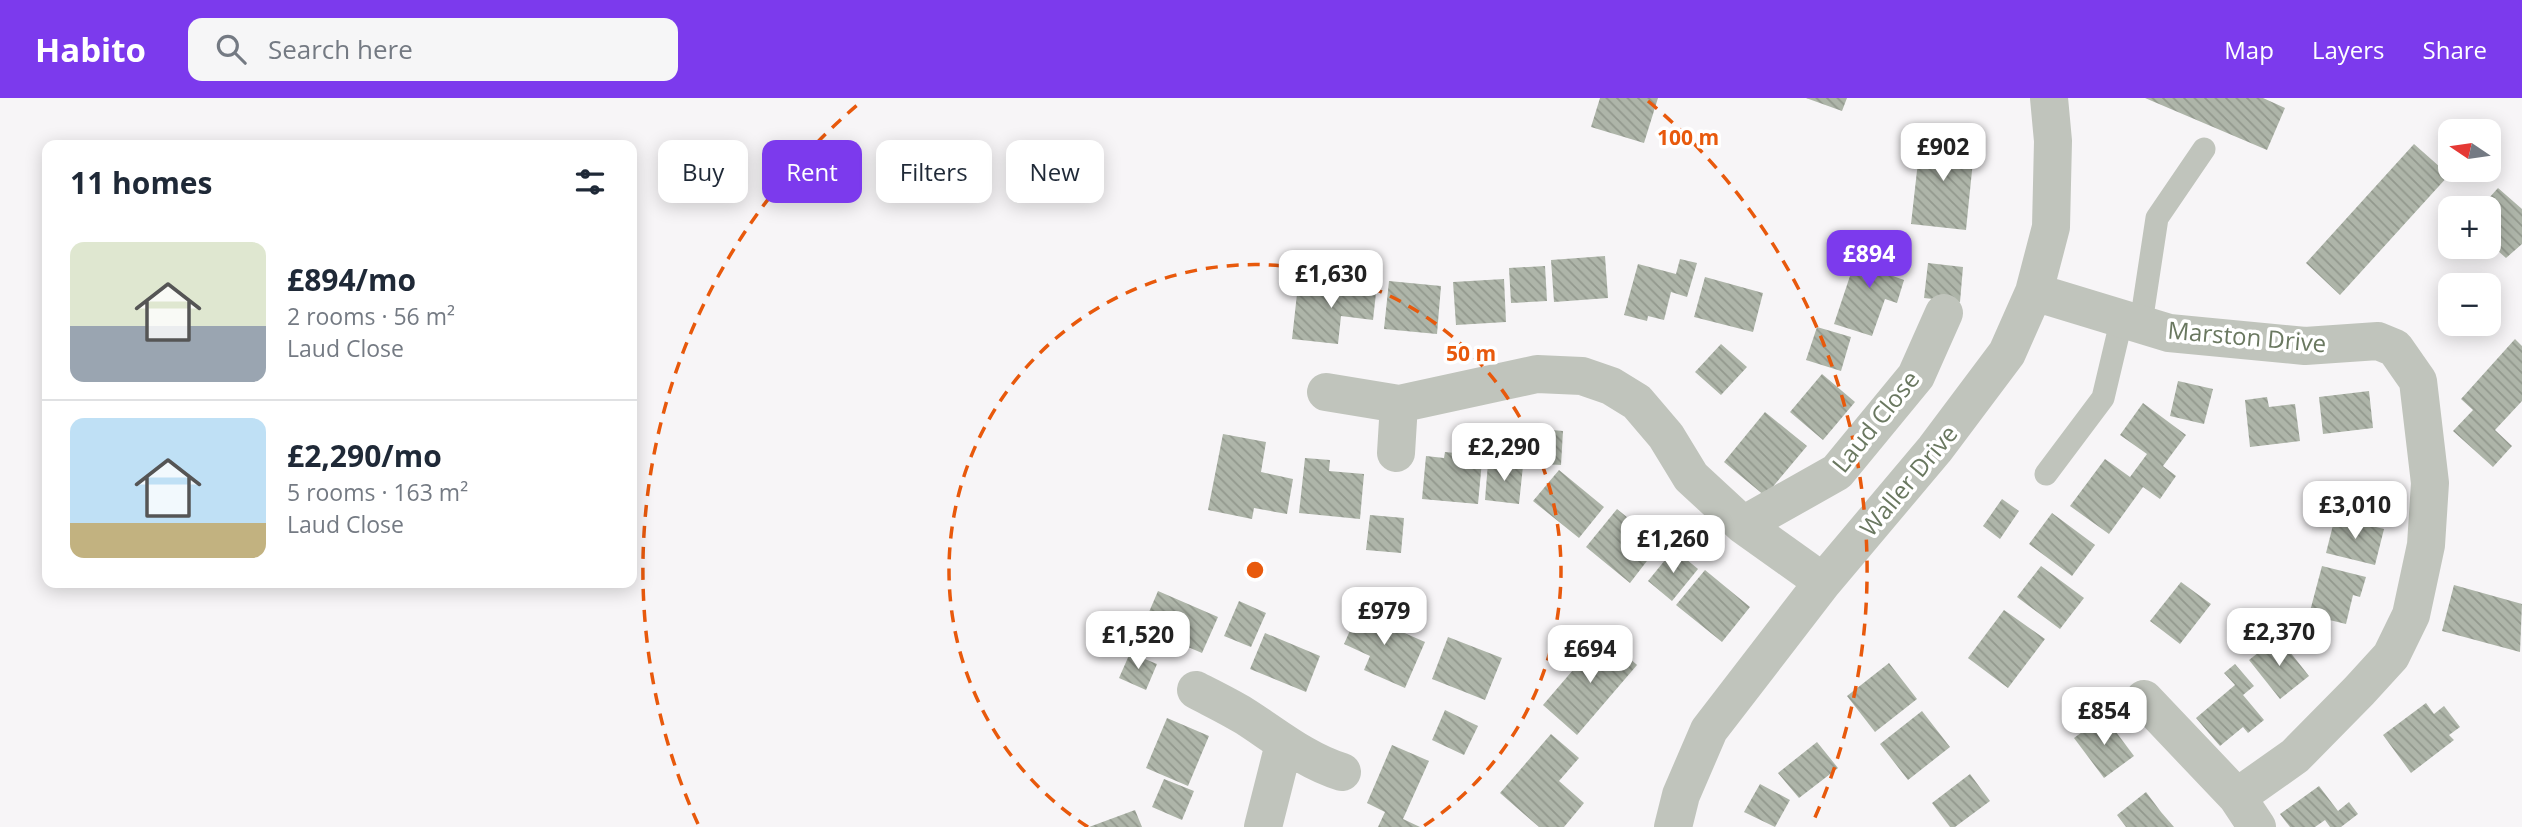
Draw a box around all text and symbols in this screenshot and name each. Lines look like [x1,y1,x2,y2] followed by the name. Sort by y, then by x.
[188,18,678,81] search box
[35,27,146,72] text: Habito
[212,30,250,68] icon: search
[268,31,413,67] text: Search here
[2224,33,2274,66] text: Map
[2312,33,2385,66] text: Layers
[2423,33,2487,66] text: Share
[2438,119,2501,182] north arrow
[2438,119,2501,336] map controls
[1657,123,1719,151] text: 100 m
[1902,123,1984,183] pin: £902
[1917,130,1969,162] text: £902
[658,140,748,203] chip: Buy
[762,140,862,203] chip: Rent
[876,140,992,203] chip: Filters
[1006,140,1104,203] chip: New
[70,162,213,203] text: 11 homes
[571,163,609,201] icon: filters
[2438,196,2501,259] button: +
[1828,230,1910,290] pin: £894
[1843,237,1895,269] text: £894
[1274,250,1388,310] pin: £1,630
[1295,257,1367,289] text: £1,630
[287,259,416,300] text: £894/mo
[126,270,210,354] icon: home
[2438,273,2501,336] button: −
[287,300,455,332] text: 2 rooms · 56 m²
[2166,313,2328,359] street label: Marston Drive
[287,332,404,364] text: Laud Close
[1446,339,1496,367] text: 50 m
[1824,363,1926,479] street label: Laud Close
[1852,417,1964,543] street label: Waller Drive
[1447,424,1561,483] pin: £2,290
[1468,430,1540,462] text: £2,290
[287,435,442,476] text: £2,290/mo
[126,446,210,530] icon: home
[287,476,468,508] text: 5 rooms · 163 m²
[2298,482,2412,541] pin: £3,010
[2319,488,2391,520] text: £3,010
[287,508,404,540] text: Laud Close
[1616,516,1730,575] pin: £1,260
[1637,522,1709,554] text: £1,260
[1243,558,1267,582] centre of rings
[1343,588,1425,647] pin: £979
[1358,594,1410,626] text: £979
[2222,608,2336,668] pin: £2,370
[1081,612,1195,671] pin: £1,520
[2243,615,2315,647] text: £2,370
[1102,618,1174,650] text: £1,520
[1549,626,1631,685] pin: £694
[1564,632,1616,664] text: £694
[2063,688,2145,747] pin: £854
[2078,694,2130,726] text: £854

